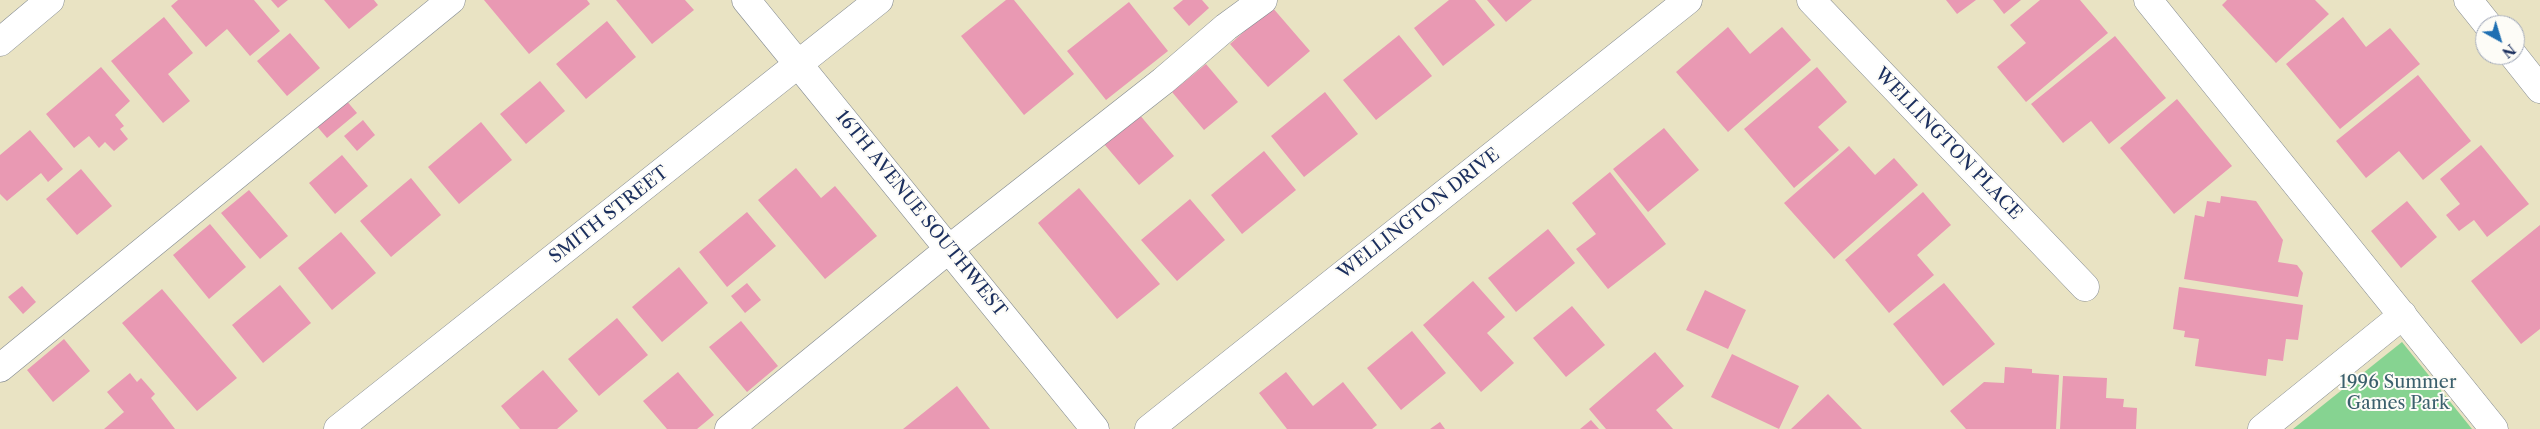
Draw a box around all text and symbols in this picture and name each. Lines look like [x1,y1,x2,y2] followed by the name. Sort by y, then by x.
[2475,15,2525,65] north arrow
[2498,40,2519,62] text: N
[1870,64,2026,224] street label: WELLINGTON PLACE
[831,106,1011,322] street label: 16TH AVENUE SOUTHWEST
[1334,144,1504,284] street label: WELLINGTON DRIVE
[545,162,673,268] street label: SMITH STREET
[2339,372,2457,414] park label: 1996 Summer Games Park

